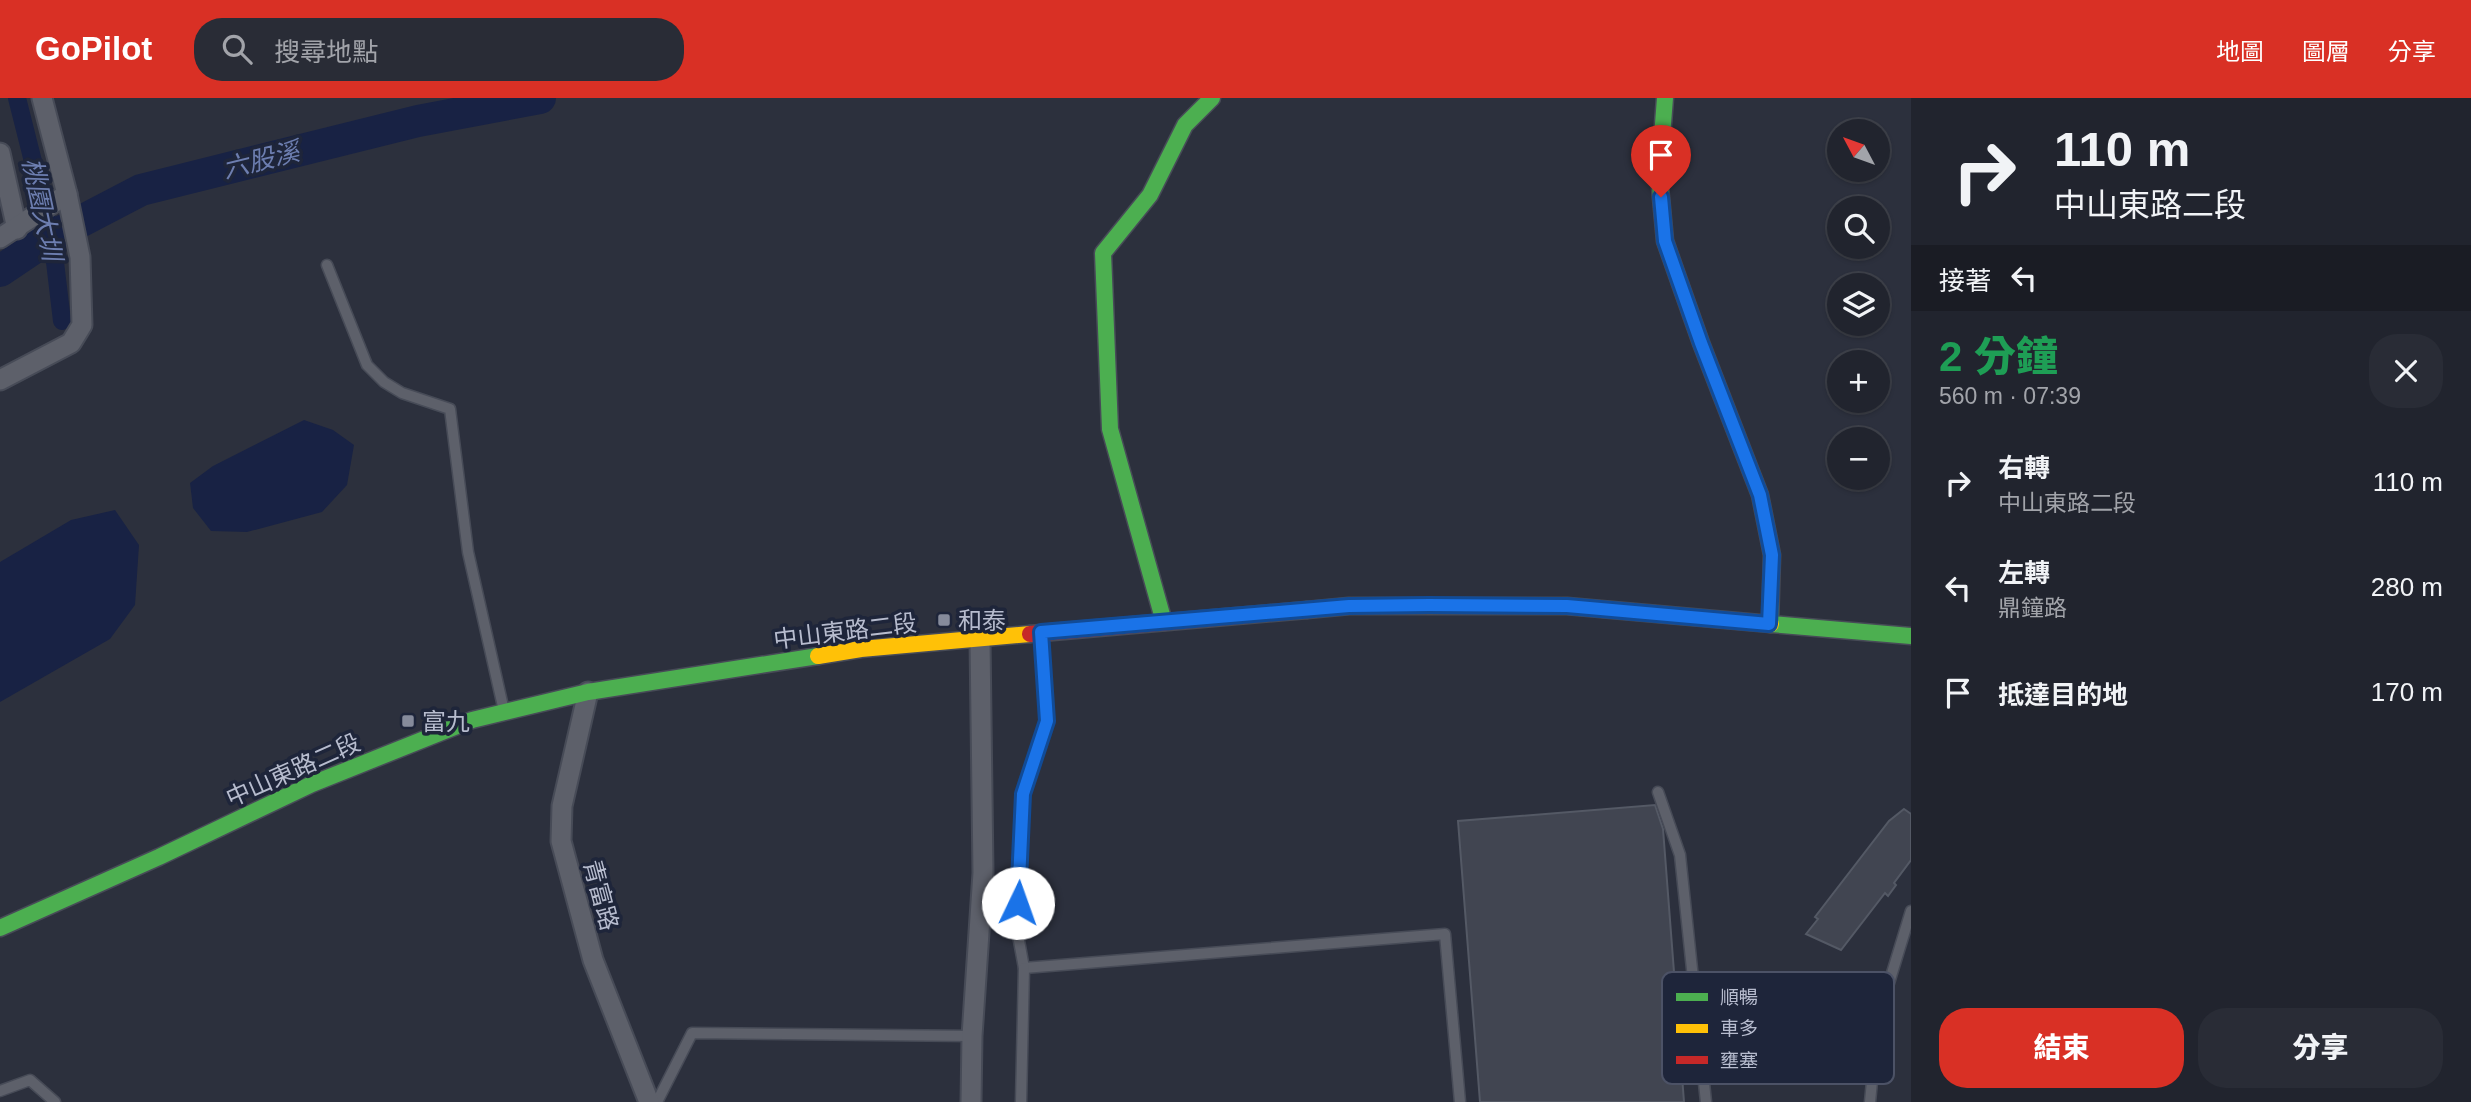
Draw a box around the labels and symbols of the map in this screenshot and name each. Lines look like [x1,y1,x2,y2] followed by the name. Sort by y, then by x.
[1827,119,1890,182] north arrow
[1631,125,1691,197] pin
[220,135,306,184] water label: 六股溪
[17,155,68,267] water label: 桃園大圳
[958,607,1006,634] place label: 和泰
[772,609,918,653] street label: 中山東路二段
[936,612,952,628] marker: 和泰
[422,708,470,735] place label: 富九
[400,713,416,729] marker: 富九
[222,728,364,812] street label: 中山東路二段
[579,857,623,933] street label: 青富路
[981,866,1055,940] position arrow
[1662,972,1894,1084] legend
[1720,987,1758,1008] text: 順暢
[1720,1018,1758,1039] text: 車多
[1720,1050,1758,1071] text: 壅塞

